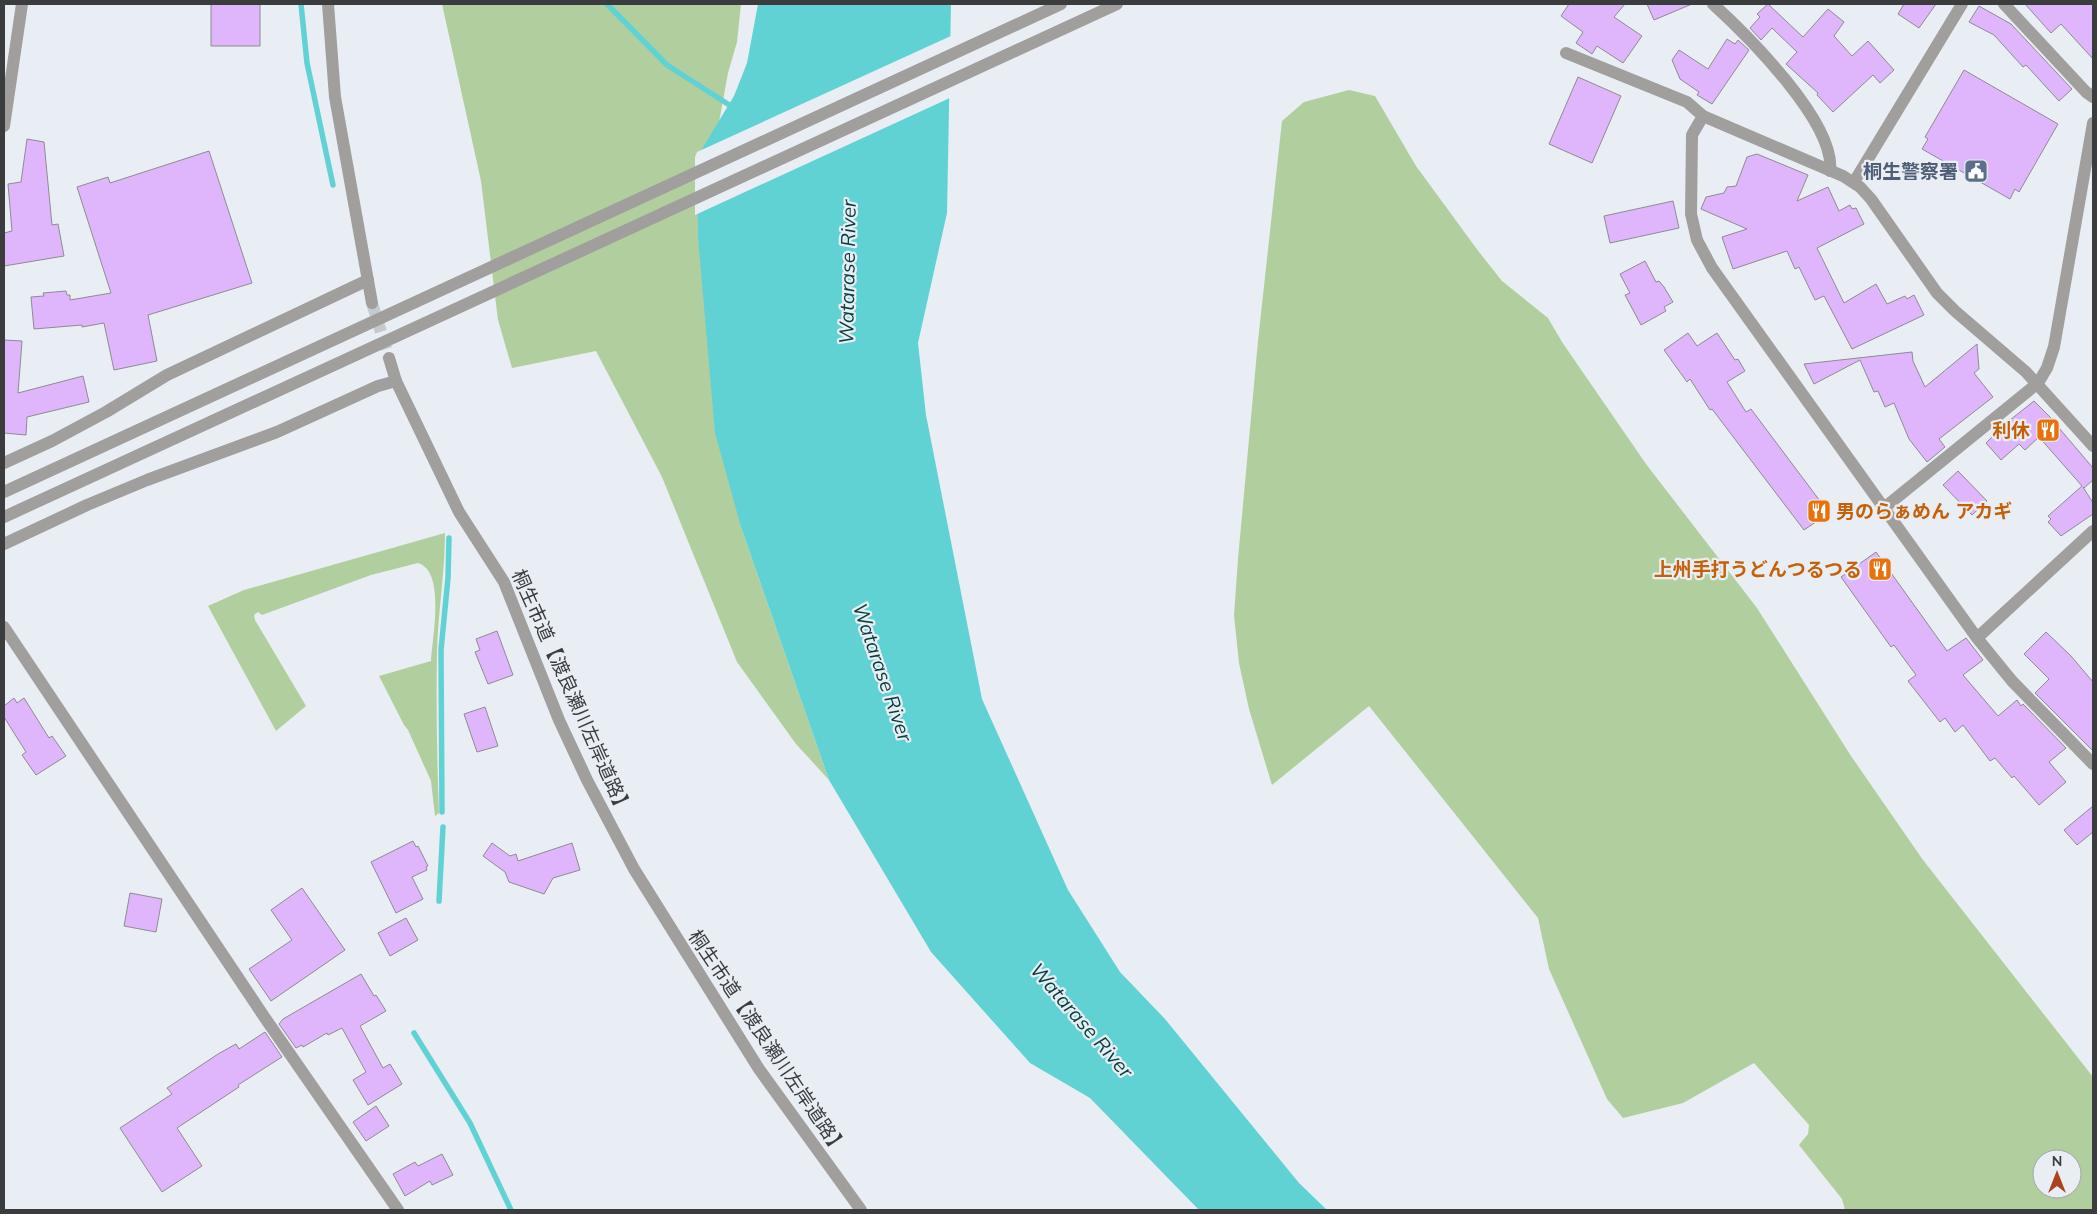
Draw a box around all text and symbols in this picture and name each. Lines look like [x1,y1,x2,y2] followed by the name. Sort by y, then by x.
[1963,158,1989,184] public building icon: 桐生警察署
[1863,159,1958,183] place label: 桐生警察署
[833,199,861,344] water label: Watarase River
[2035,417,2061,443] restaurant icon: 利休
[1992,418,2030,442] place label: 利休
[1806,498,1832,524] restaurant icon: 男のらぁめん アカギ
[1836,499,2012,523] place label: 男のらぁめん アカギ
[1867,556,1893,582] restaurant icon: 上州手打うどんつるつる
[1654,557,1862,581] place label: 上州手打うどんつるつる
[507,566,637,818] street label: 桐生市道【渡良瀬川左岸道路】
[848,600,919,745] water label: Watarase River
[684,925,852,1159] street label: 桐生市道【渡良瀬川左岸道路】
[1025,957,1139,1083] water label: Watarase River
[2032,1149,2082,1199] north arrow
[2052,1152,2062,1170] text: N

